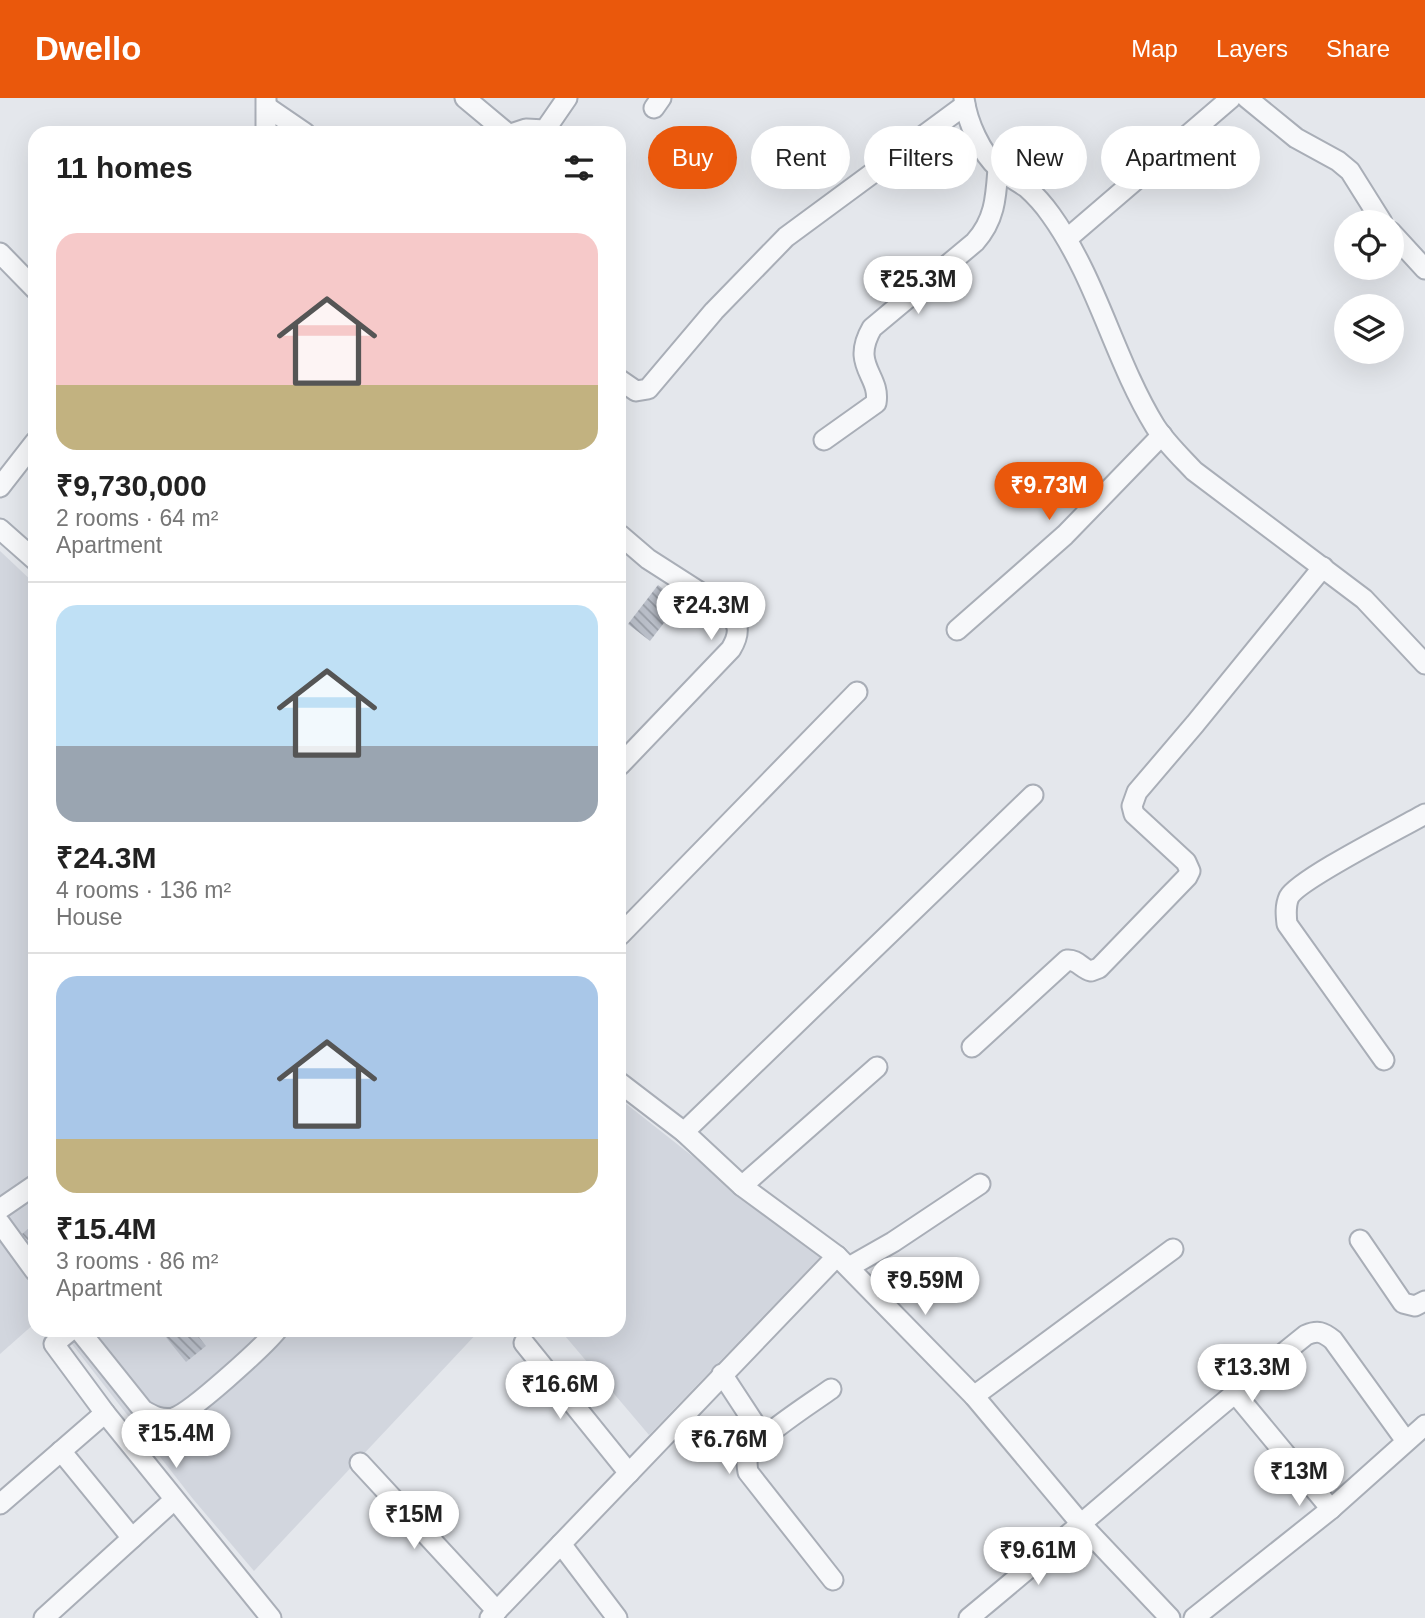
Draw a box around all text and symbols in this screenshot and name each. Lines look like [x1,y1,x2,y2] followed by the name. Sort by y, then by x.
[35,30,141,67] text: Dwello
[1131,35,1178,62] text: Map
[1216,35,1288,62] text: Layers
[1326,35,1390,62] text: Share
[648,126,737,189] chip: Buy
[751,126,850,189] chip: Rent
[864,126,977,189] chip: Filters
[991,126,1087,189] chip: New
[1101,126,1260,189] chip: Apartment
[560,149,598,187] icon: filters
[56,151,193,184] text: 11 homes
[1334,210,1404,364] map controls
[1334,210,1404,280] button: locate
[861,256,975,316] pin: ₹25.3M
[879,266,957,292] text: ₹25.3M
[264,278,390,404] icon: home
[1334,294,1404,364] button: layers
[992,462,1106,522] pin: ₹9.73M
[56,469,207,502] text: ₹9,730,000
[1010,472,1088,498] text: ₹9.73M
[56,505,218,531] text: 2 rooms · 64 m²
[56,532,162,558] text: Apartment
[654,582,768,642] pin: ₹24.3M
[672,592,750,618] text: ₹24.3M
[264,650,390,776] icon: home
[56,841,157,874] text: ₹24.3M
[56,877,231,903] text: 4 rooms · 136 m²
[56,904,122,930] text: House
[264,1021,390,1147] icon: home
[56,1212,157,1245] text: ₹15.4M
[56,1248,218,1274] text: 3 rooms · 86 m²
[868,1258,982,1317] pin: ₹9.59M
[886,1267,964,1293] text: ₹9.59M
[56,1275,162,1301] text: Apartment
[1195,1344,1309,1404] pin: ₹13.3M
[1213,1354,1291,1380] text: ₹13.3M
[503,1362,617,1421] pin: ₹16.6M
[521,1371,599,1397] text: ₹16.6M
[119,1410,233,1470] pin: ₹15.4M
[672,1416,786,1476] pin: ₹6.76M
[137,1420,215,1446] text: ₹15.4M
[690,1426,768,1452] text: ₹6.76M
[1258,1448,1340,1508] pin: ₹13M
[1270,1458,1328,1484] text: ₹13M
[373,1492,455,1551] pin: ₹15M
[385,1501,443,1527] text: ₹15M
[981,1528,1095,1587] pin: ₹9.61M
[999,1537,1077,1563] text: ₹9.61M

